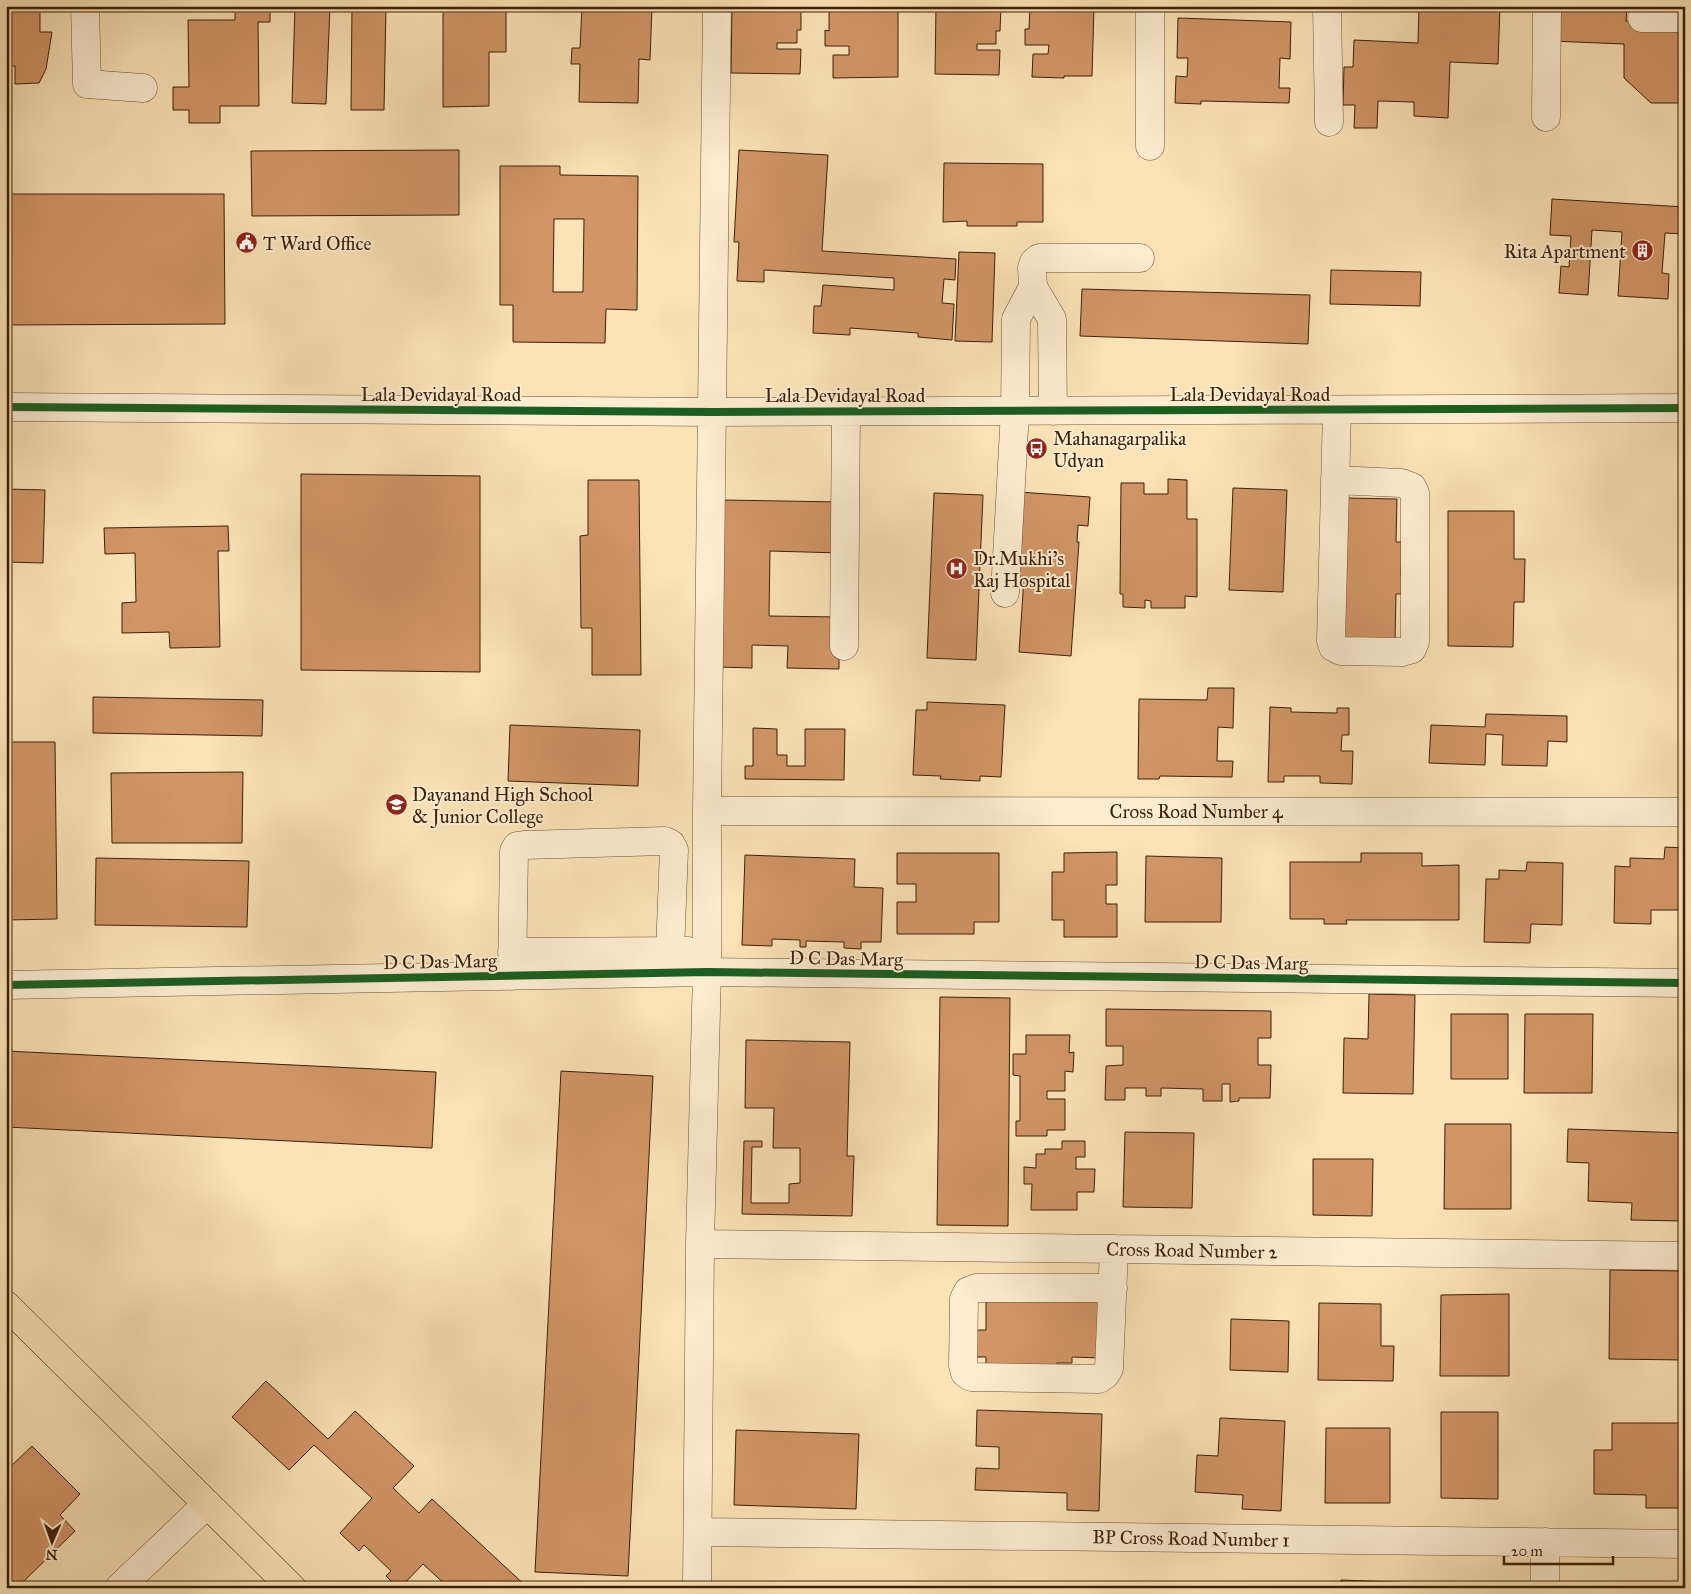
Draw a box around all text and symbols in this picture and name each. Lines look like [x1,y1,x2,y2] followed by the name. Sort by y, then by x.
[235,231,259,255] public building icon: T Ward Office
[263,232,371,255] place label: T Ward Office
[1630,239,1654,263] building icon: Rita Apartment
[1504,240,1626,263] place label: Rita Apartment
[361,383,522,406] street label: Lala Devidayal Road
[1170,383,1331,406] street label: Lala Devidayal Road
[765,384,926,407] street label: Lala Devidayal Road
[1053,427,1187,472] place label: Mahanagarpalika Udyan
[1025,437,1049,461] bus stop icon: Mahanagarpalika Udyan
[973,547,1071,592] place label: Dr.Mukhi's Raj Hospital
[945,557,969,581] hospital icon: Dr.Mukhi's Raj Hospital
[412,783,594,829] place label: Dayanand High School & Junior College
[384,793,408,817] school or university icon: Dayanand High School & Junior College
[1110,800,1283,823] street label: Cross Road Number 4
[789,946,903,972] street label: D C Das Marg
[383,949,497,975] street label: D C Das Marg
[1194,950,1308,976] street label: D C Das Marg
[1106,1238,1279,1264] street label: Cross Road Number 2
[28,1516,78,1566] north arrow
[1092,1525,1290,1552] street label: BP Cross Road Number 1
[1504,1534,1612,1566] scale bar
[1511,1542,1543,1560] text: 20 m
[45,1546,58,1563] text: N

